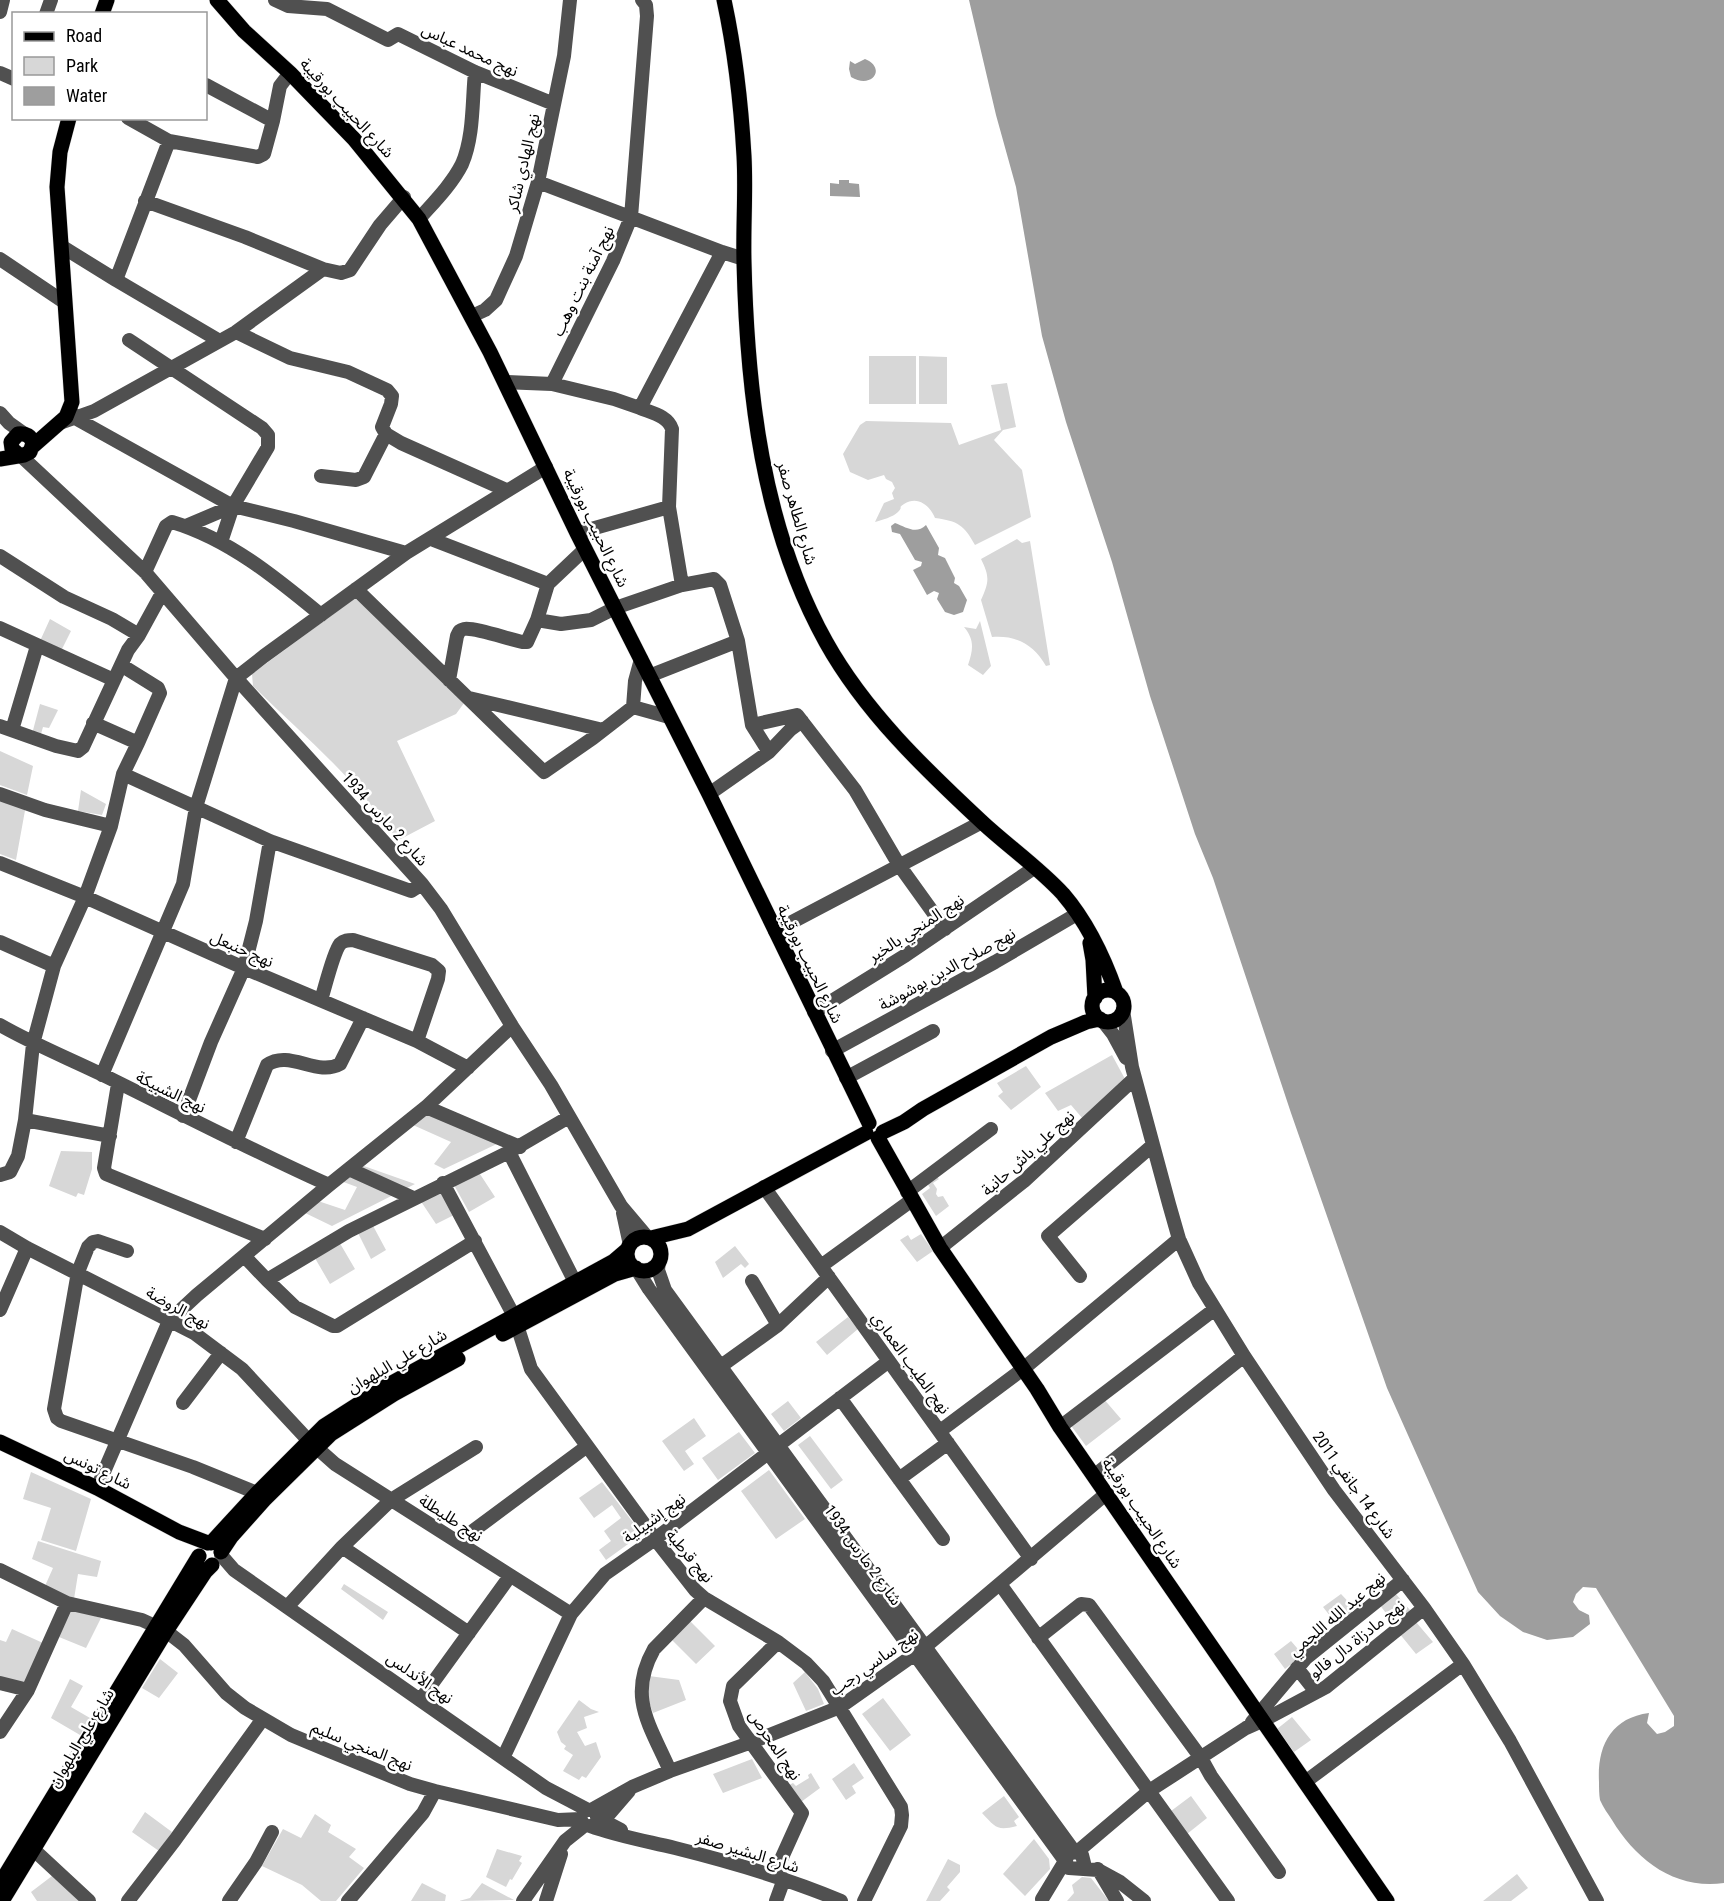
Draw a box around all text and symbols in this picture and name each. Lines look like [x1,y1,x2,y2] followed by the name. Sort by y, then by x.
[12,12,207,120] legend
[418,19,521,83] street label: نهج محمد عباس
[66,25,102,46] text: Road
[294,54,398,164] street label: شارع الحبيب بورقيبة
[66,55,98,76] text: Park
[66,85,108,106] text: Water
[502,112,547,216] street label: نهج الهادي شاكر
[548,223,621,341] street label: نهج آمنة بنت وهب
[770,458,821,568] street label: شارع الطاهر صفر
[556,466,633,592] street label: شارع الحبيب بورقيبة
[336,768,432,872] street label: شارع 2 مارس 1934
[864,890,969,969] street label: نهج المنجي بالخير
[770,902,847,1028] street label: شارع الحبيب بورقيبة
[875,924,1020,1017] street label: نهج صلاح الدين بوشوشة
[206,927,276,974] street label: نهج حنبعل
[132,1067,209,1120] street label: نهج الشبيكة
[978,1106,1080,1202] street label: نهج علي باش حانبة
[141,1283,213,1336] street label: نهج الروضة
[865,1308,954,1419] street label: نهج الطيب العماري
[344,1325,452,1400] street label: شارع علي البلهوان
[1306,1428,1399,1544] street label: شارع 14 جانفي 2011
[60,1445,134,1496] street label: شارع تونس
[1095,1454,1186,1574] street label: شارع الحبيب بورقيبة
[619,1489,691,1550] street label: نهج إشبيلية
[414,1490,486,1548] street label: نهج طليطلة
[818,1501,906,1611] street label: شارع 2 مارس 1934
[660,1526,718,1588] street label: نهج قرطبة
[1285,1568,1391,1662] street label: نهج عبد الله اللجمي
[1305,1596,1411,1685] street label: نهج مادزاة دال فالو
[826,1624,924,1702] street label: نهج ساسي رجب
[381,1648,457,1710] street label: نهج الأندلس
[44,1685,121,1792] street label: شارع علي البلهوان
[742,1706,805,1785] street label: نهج المحرص
[308,1717,415,1778] street label: نهج المنجي سليم
[692,1827,802,1880] street label: شارع البشير صفر

